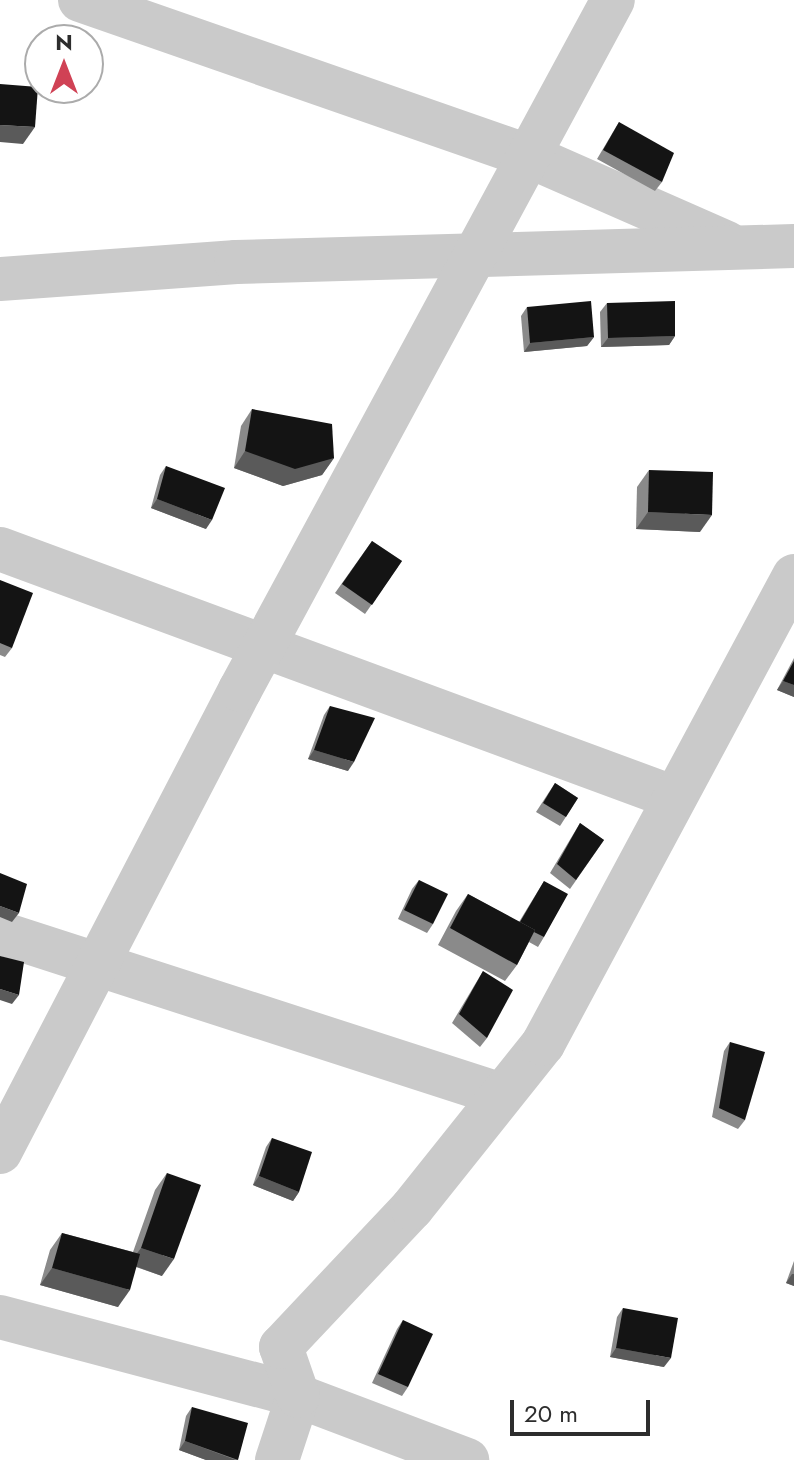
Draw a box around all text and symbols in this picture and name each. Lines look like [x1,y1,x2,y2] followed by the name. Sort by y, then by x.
[24,24,104,104] north arrow
[55,26,73,58] text: N
[514,1384,654,1434] scale bar
[524,1396,578,1431] text: 20 m

